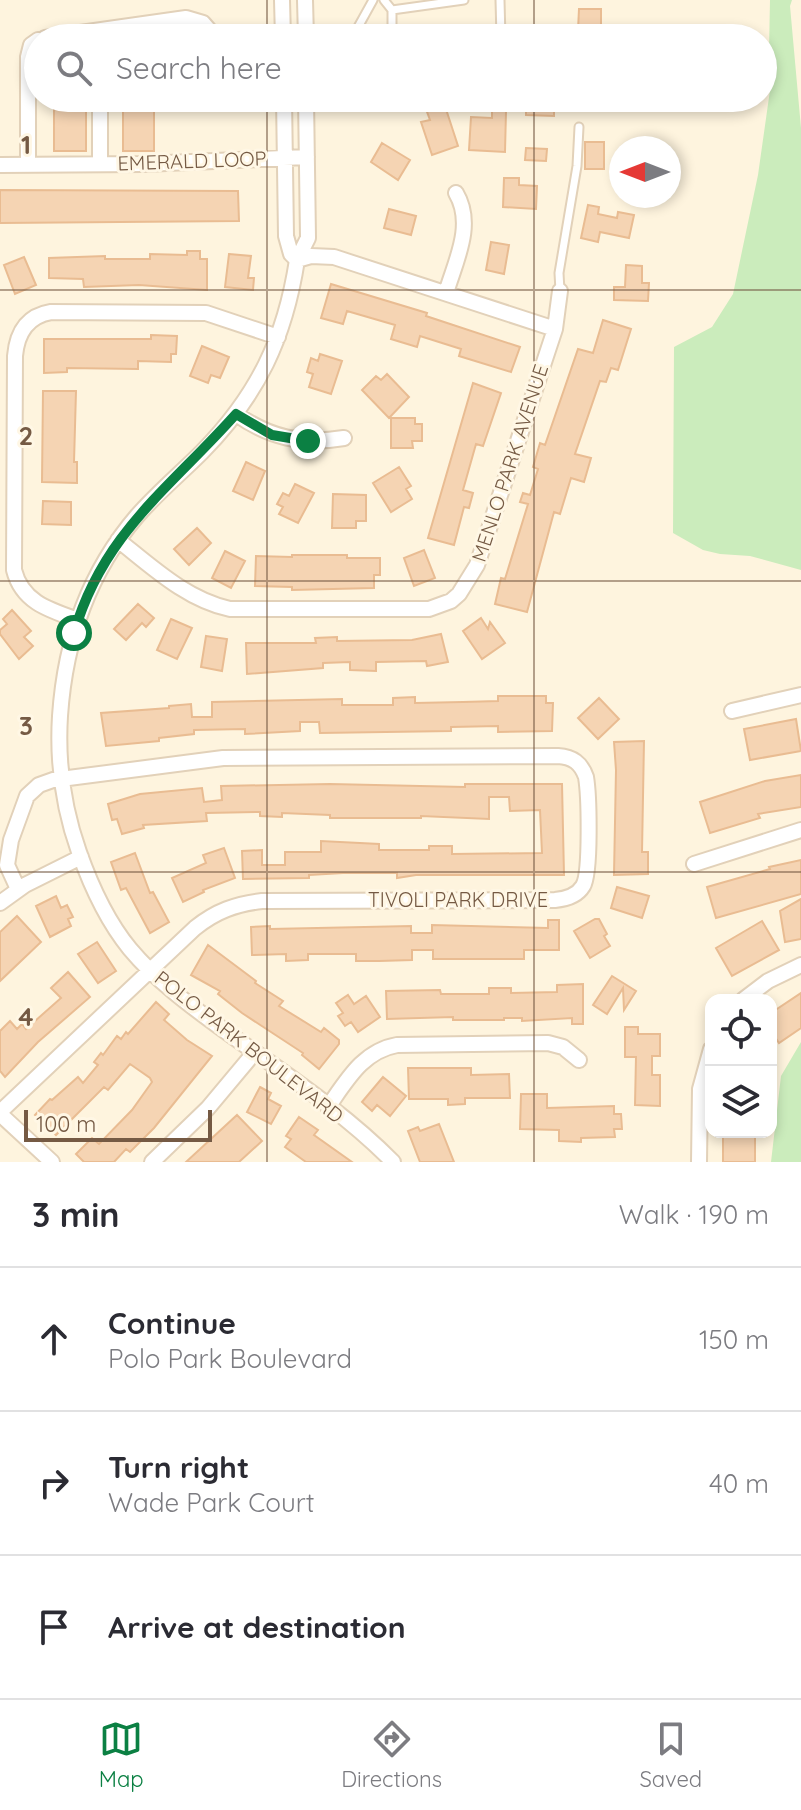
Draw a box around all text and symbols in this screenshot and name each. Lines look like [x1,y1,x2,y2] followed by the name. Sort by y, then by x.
[24,24,777,112] search box
[52,46,96,90] icon: search
[116,49,282,87] text: Search here
[21,128,31,161] text: 1
[609,136,681,208] north arrow
[117,145,267,176] street label: EMERALD LOOP
[466,361,553,565] street label: MENLO PARK AVENUE
[19,419,33,452] text: 2
[290,423,326,459] route end
[56,615,92,651] route start
[19,709,33,742] text: 3
[368,887,548,912] street label: TIVOLI PARK DRIVE
[150,965,349,1128] street label: POLO PARK BOULEVARD
[705,994,777,1138] map controls
[705,994,777,1066] button: locate
[18,1000,34,1033] text: 4
[705,1066,777,1138] button: layers
[24,1106,212,1142] scale bar
[36,1110,96,1138] text: 100 m
[32,1193,119,1236] text: 3 min
[619,1198,769,1231] text: Walk · 190 m
[108,1304,236,1342] text: Continue
[32,1317,76,1361] icon: ahead
[699,1323,769,1356] text: 150 m
[108,1342,352,1375] text: Polo Park Boulevard
[108,1448,249,1486] text: Turn right
[32,1461,76,1505] icon: right
[709,1467,769,1500] text: 40 m
[108,1486,315,1519] text: Wade Park Court
[32,1605,76,1649] icon: arrive
[108,1608,406,1646] text: Arrive at destination
[99,1717,144,1793] tab: Map
[341,1717,442,1793] tab: Directions
[639,1717,702,1793] tab: Saved

